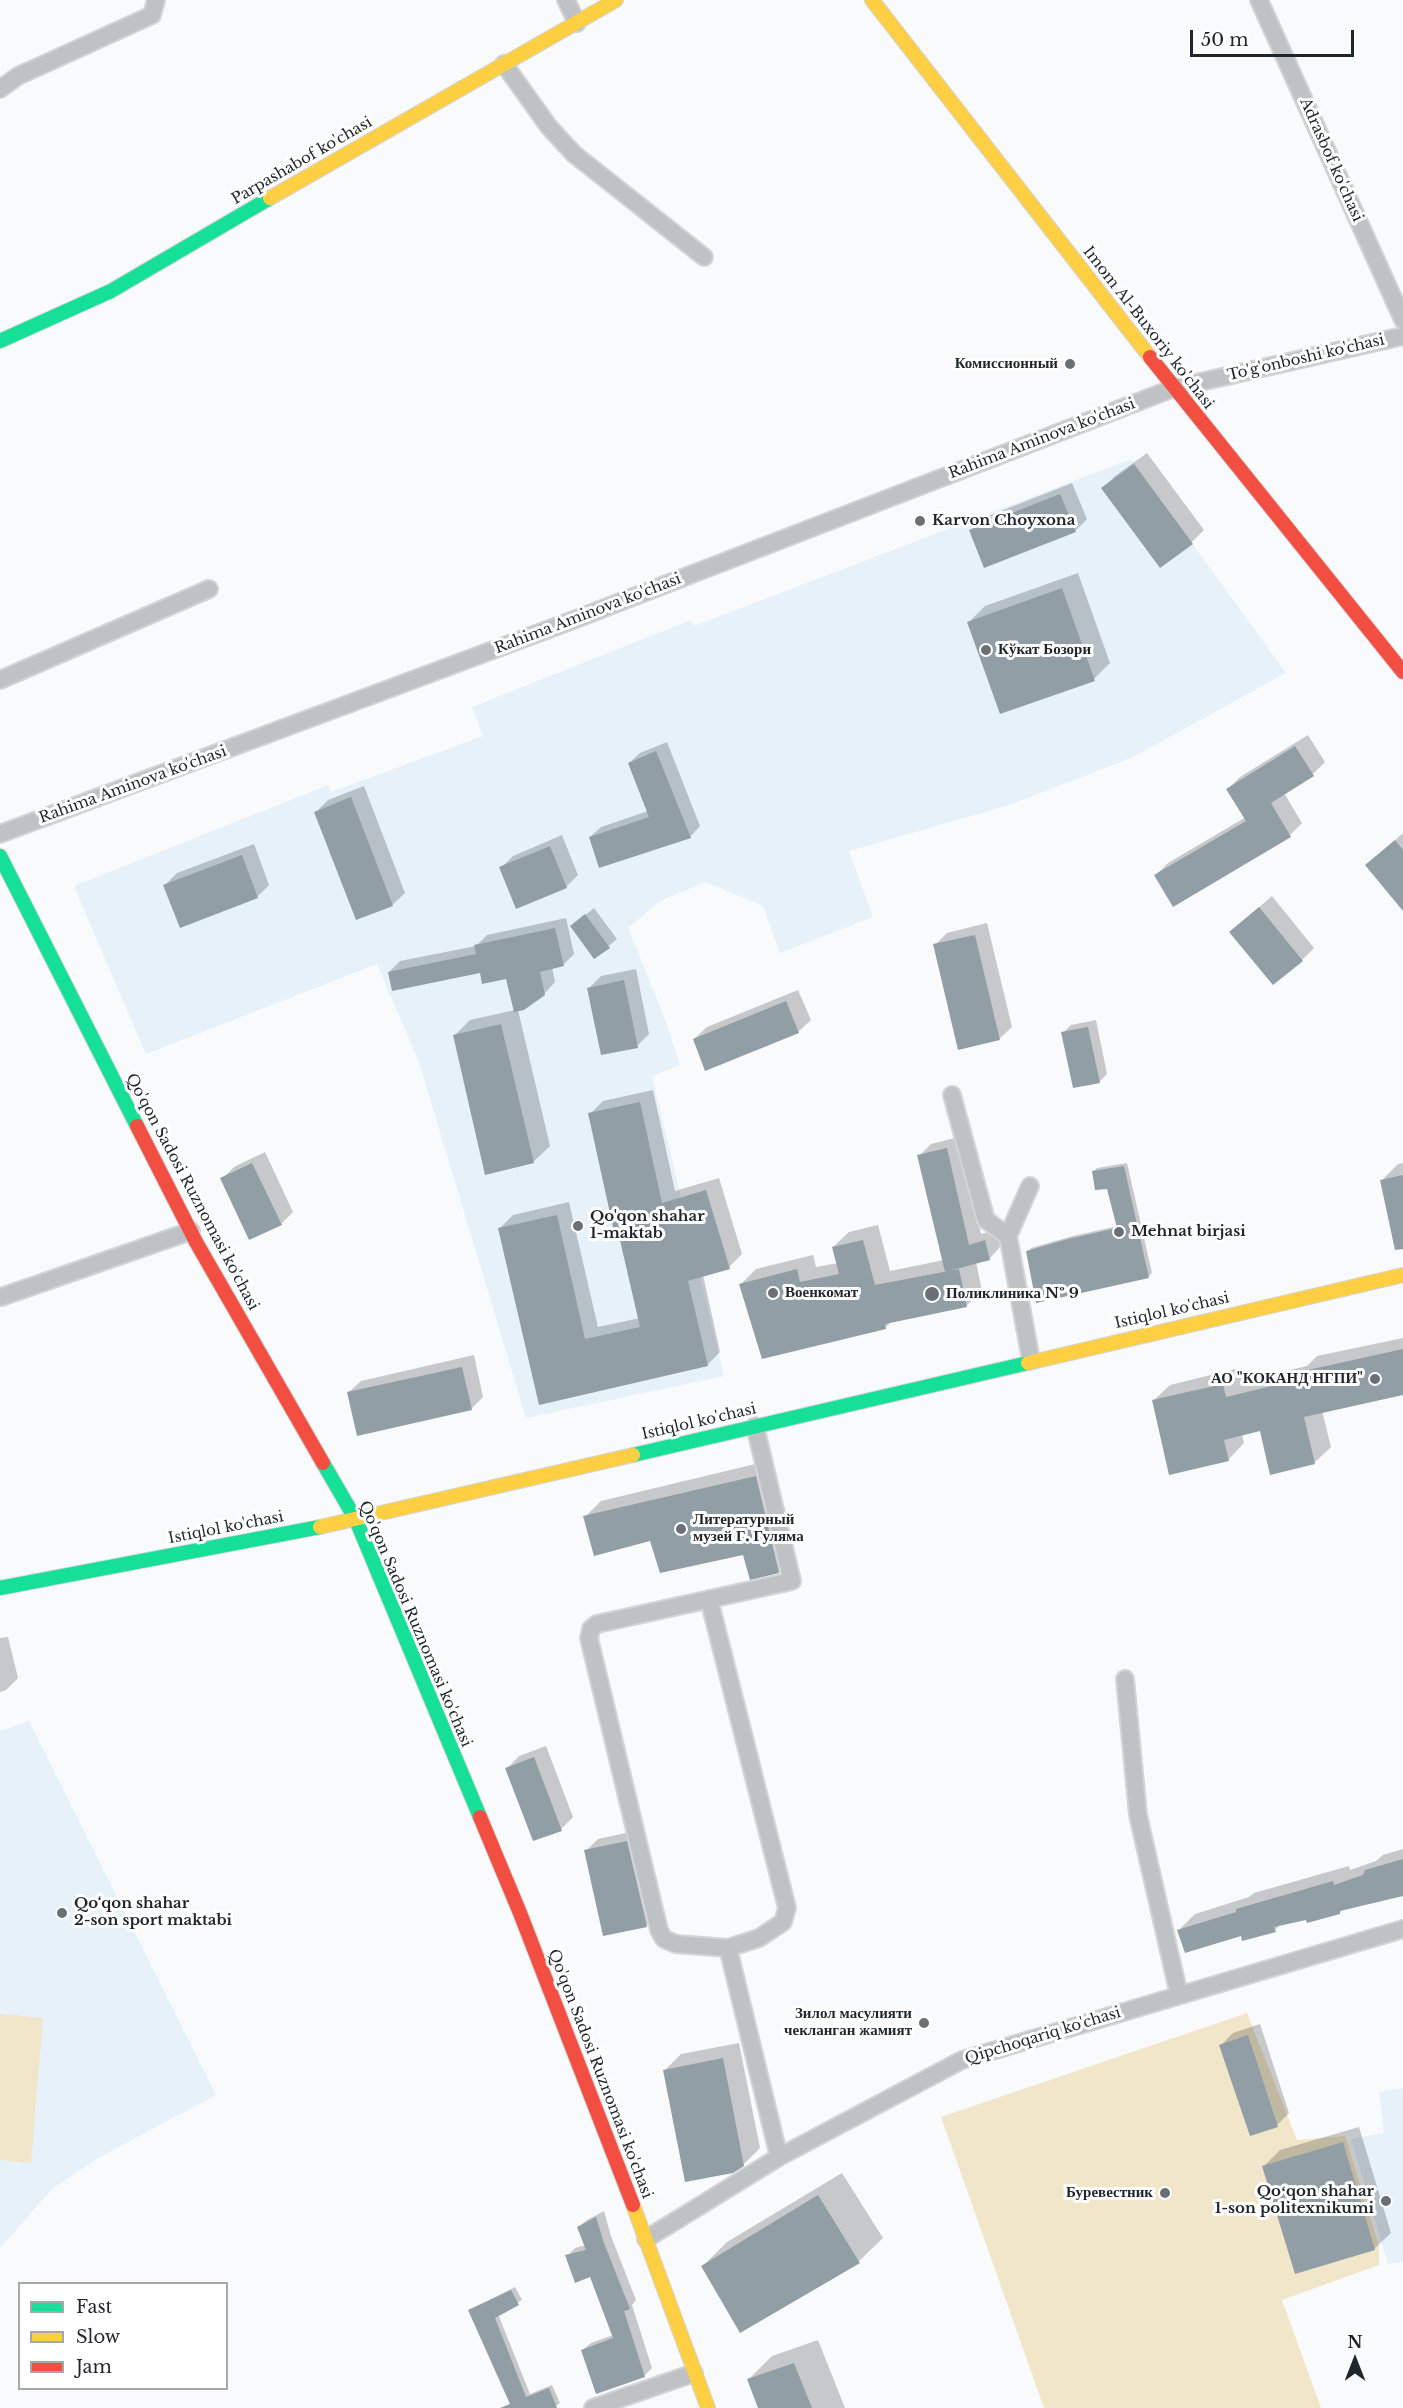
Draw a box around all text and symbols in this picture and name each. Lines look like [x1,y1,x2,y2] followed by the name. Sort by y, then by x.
[1193,18,1356,56] scale bar
[1201,29,1249,51] text: 50 m
[1296,95,1366,225] street label: Adrasbof ko'chasi
[229,113,375,209] street label: Parpashabof ko'chasi
[1079,243,1217,413] street label: Imom Al-Buxoriy ko'chasi
[1226,331,1386,385] street label: To'g'onboshi ko'chasi
[955,355,1058,373] place label: Комиссионный
[1063,357,1077,371] marker: Комиссионный
[946,395,1138,483] street label: Rahima Aminova ko'chasi
[932,512,1075,530] place label: Karvon Choyxona
[913,514,927,528] marker: Karvon Choyxona
[492,570,684,658] street label: Rahima Aminova ko'chasi
[998,641,1091,659] place label: Кўкат Бозори
[979,643,993,657] marker: Кўкат Бозори
[37,743,229,827] street label: Rahima Aminova ko'chasi
[122,1071,262,1313] street label: Qo'qon Sadosi Ruznomasi ko'chasi
[590,1208,705,1243] place label: Qo'qon shahar 1-maktab
[571,1219,585,1233] marker: Qo'qon shahar 1-maktab
[1131,1223,1246,1241] place label: Mehnat birjasi
[1112,1225,1126,1239] marker: Mehnat birjasi
[785,1284,858,1302] place label: Военкомат
[923,1285,941,1303] marker: Поликлиника № 9
[946,1285,1079,1303] place label: Поликлиника № 9
[766,1286,780,1300] marker: Военкомат
[1113,1289,1231,1333] street label: Istiqlol ko'chasi
[1211,1370,1363,1388] place label: АО "КОКАНД НГПИ"
[1368,1372,1382,1386] marker: АО "КОКАНД НГПИ"
[640,1400,758,1444] street label: Istiqlol ko'chasi
[355,1498,475,1750] street label: Qo'qon Sadosi Ruznomasi ko'chasi
[167,1508,285,1548] street label: Istiqlol ko'chasi
[693,1511,804,1546] place label: Литературный музей Г. Гуляма
[674,1522,688,1536] marker: Литературный музей Г. Гуляма
[74,1895,232,1930] place label: Qo‘qon shahar 2-son sport maktabi
[55,1906,69,1920] marker: Qo‘qon shahar 2-son sport maktabi
[544,1947,656,2201] street label: Qo'qon Sadosi Ruznomasi ko'chasi
[963,2004,1123,2068] street label: Qipchoqariq ko'chasi
[784,2005,912,2040] place label: Зилол масулияти чекланган жамият
[917,2016,931,2030] marker: Зилол масулияти чекланган жамият
[1215,2183,1374,2218] place label: Qoʻqon shahar 1-son politexnikumi
[1066,2184,1153,2202] place label: Буревестник
[1158,2186,1172,2200] marker: Буревестник
[1379,2194,1393,2208] marker: Qoʻqon shahar 1-son politexnikumi
[18,2282,228,2390] legend
[76,2296,112,2318] text: Fast
[76,2326,120,2348] text: Slow
[1325,2330,1385,2390] north arrow
[1347,2332,1363,2352] text: N
[76,2356,112,2378] text: Jam

